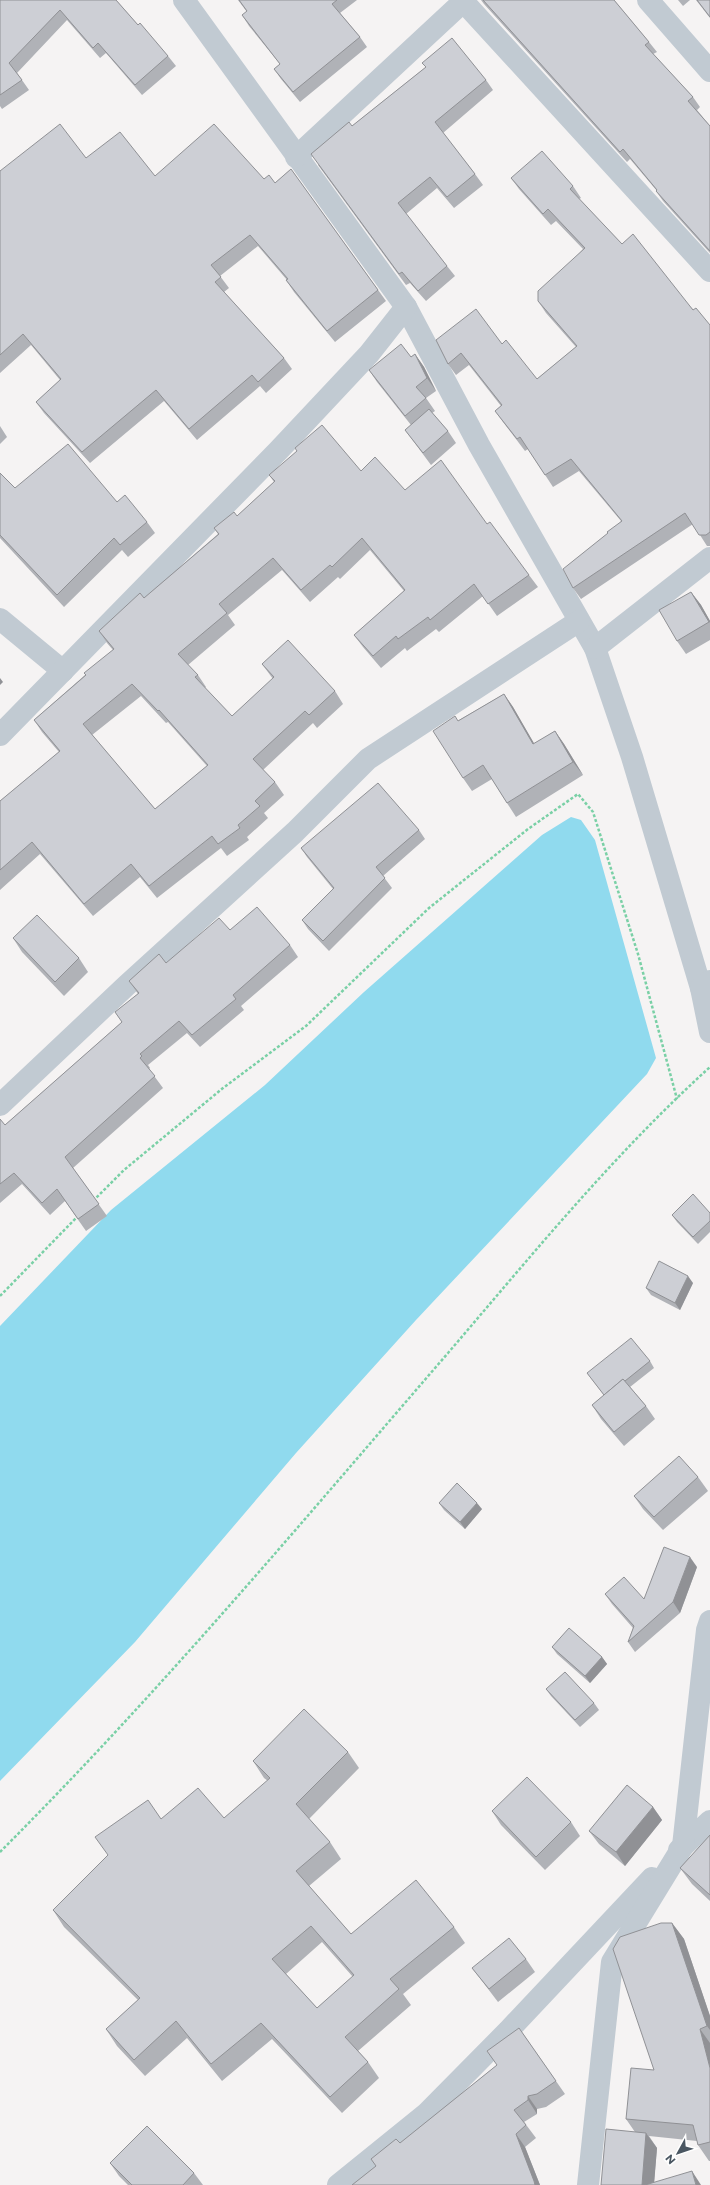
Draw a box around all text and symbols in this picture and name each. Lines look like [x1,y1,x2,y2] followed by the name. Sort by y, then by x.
[658,2133,698,2173] north arrow
[662,2152,679,2167] text: N

